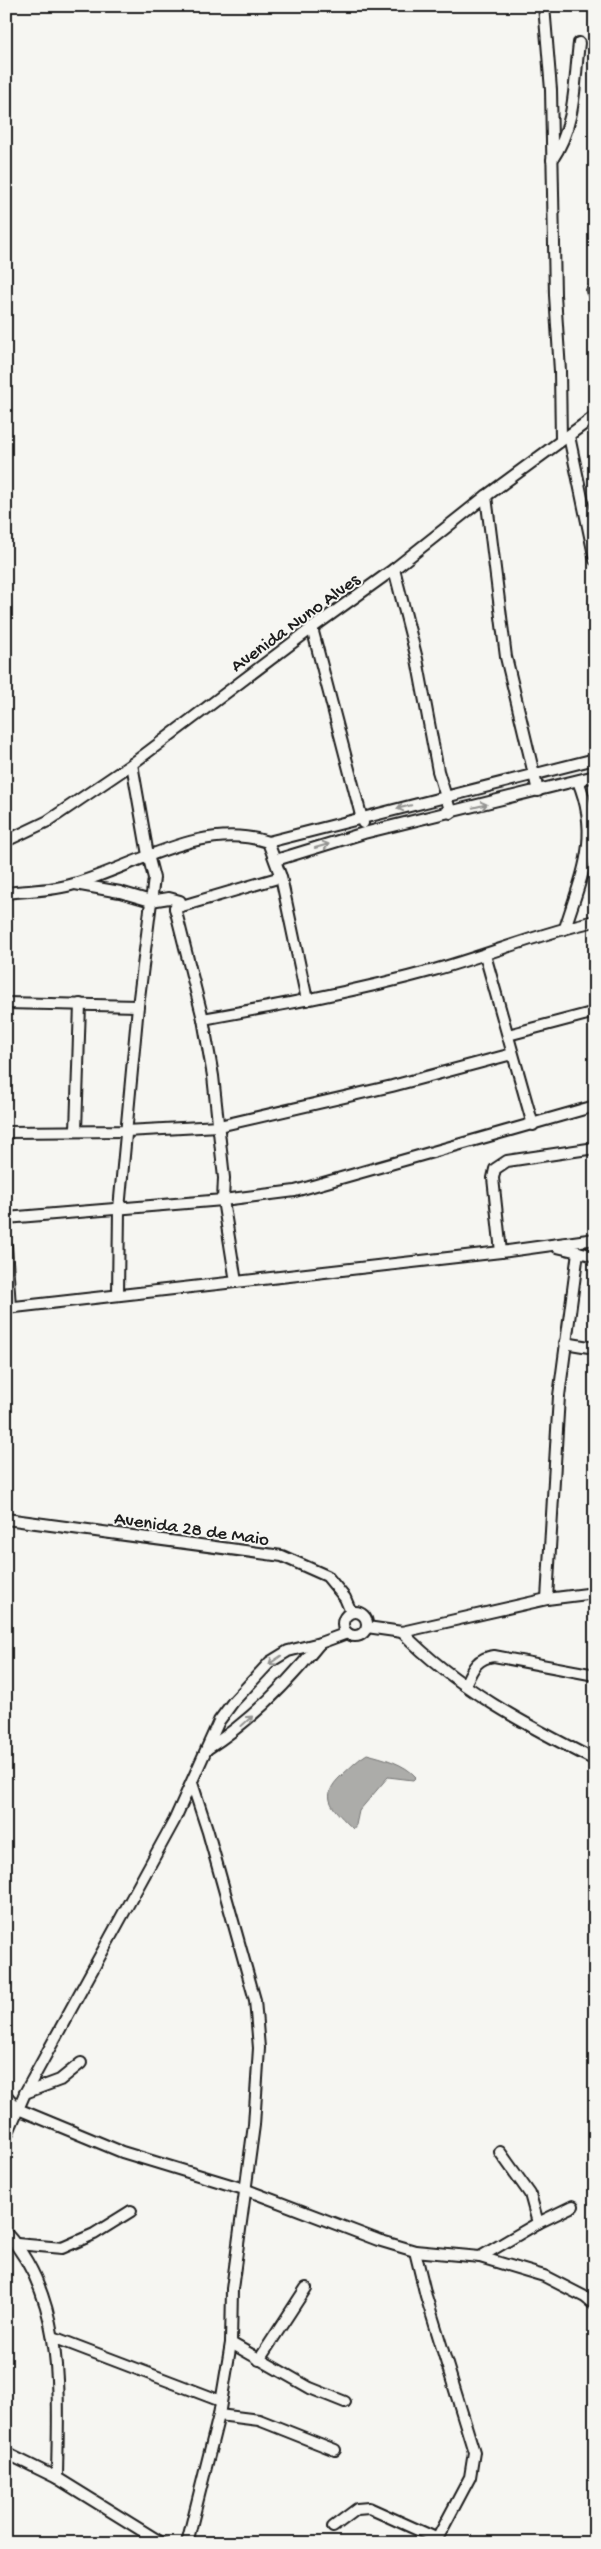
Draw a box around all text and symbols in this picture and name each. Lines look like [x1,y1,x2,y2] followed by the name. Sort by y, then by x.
[227,569,366,678] street label: Avenida Nuno Alves
[471,800,487,810] one-way arrow
[396,803,412,813] one-way arrow
[314,840,330,850] one-way arrow
[113,1508,271,1553] street label: Avenida 28 de Maio
[268,1654,282,1665] one-way arrow
[240,1715,253,1727] one-way arrow

